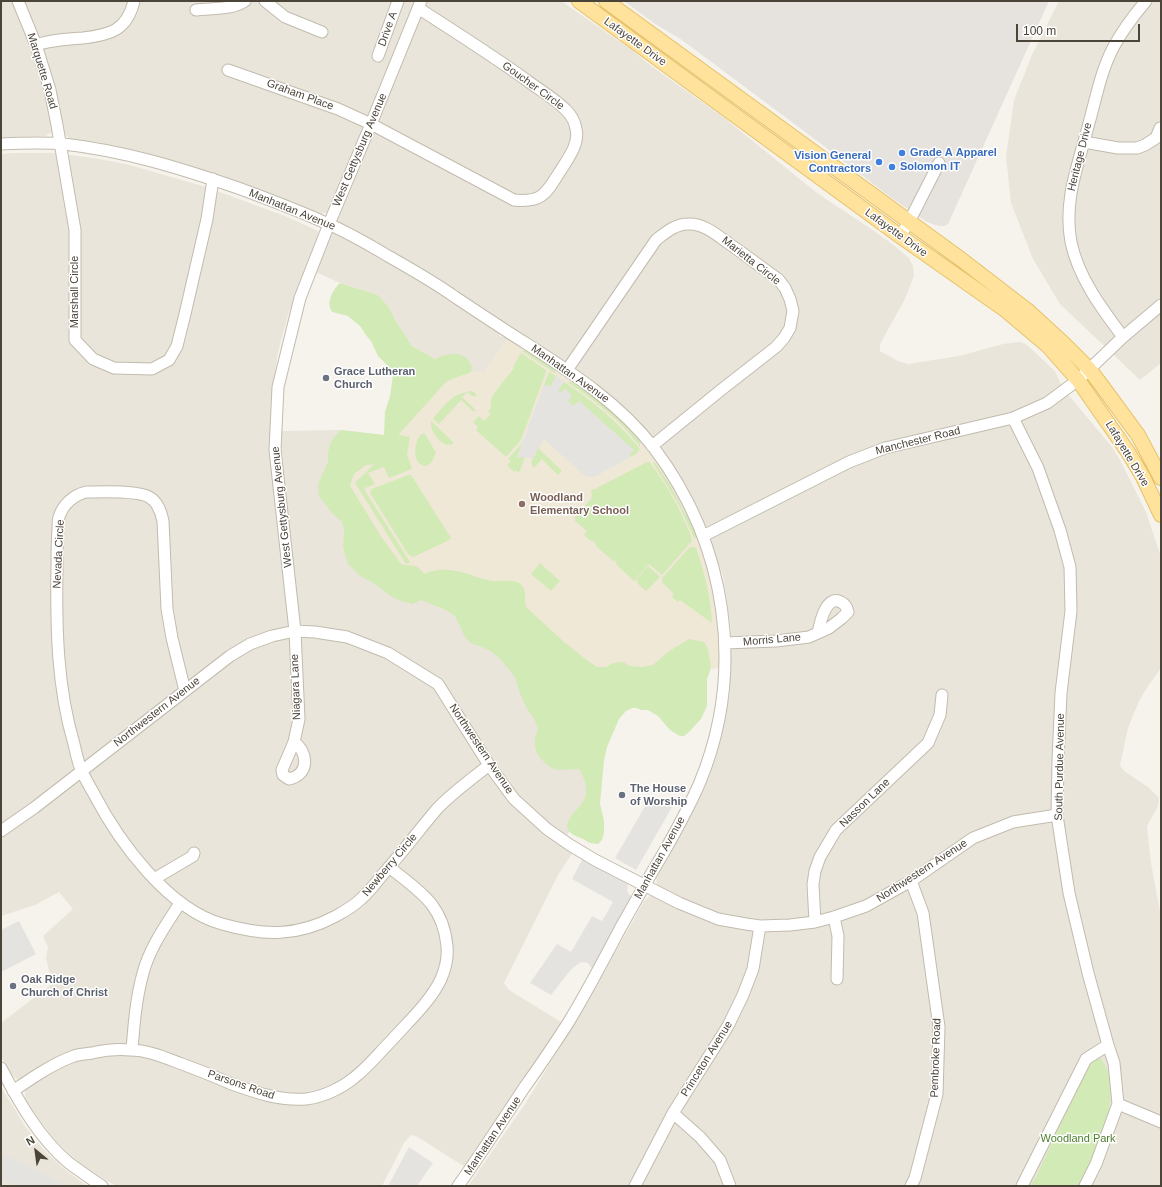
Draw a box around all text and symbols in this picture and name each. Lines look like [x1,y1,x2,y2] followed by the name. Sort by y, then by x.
[376,10,400,48] street label: Drive A
[601,15,669,69] street label: Lafayette Drive
[1018,16,1142,42] scale bar
[1023,24,1056,38] text: 100 m
[24,31,60,111] street label: Marquette Road
[499,59,567,113] street label: Goucher Circle
[265,77,335,113] street label: Graham Place
[330,91,390,209] street label: West Gettysburg Avenue
[1065,121,1095,193] street label: Heritage Drive
[910,146,997,160] place label: Grade A Apparel
[897,148,907,158] marker: Grade A Apparel
[794,149,871,175] place label: Vision General Contractors
[874,157,884,167] marker: Vision General Contractors
[900,160,960,174] place label: Solomon IT
[887,162,897,172] marker: Solomon IT
[247,187,337,233] street label: Manhattan Avenue
[862,206,930,260] street label: Lafayette Drive
[719,234,783,288] street label: Marietta Circle
[68,256,82,328] street label: Marshall Circle
[528,342,612,406] street label: Manhattan Avenue
[334,365,415,391] place label: Grace Lutheran Church
[321,373,331,383] marker: Grace Lutheran Church
[1102,419,1152,489] street label: Lafayette Drive
[874,424,962,458] street label: Manchester Road
[269,446,295,568] street label: West Gettysburg Avenue
[530,491,629,517] place label: Woodland Elementary School
[517,499,527,509] marker: Woodland Elementary School
[51,519,67,589] street label: Nevada Circle
[742,631,802,649] street label: Morris Lane
[288,654,304,720] street label: Niagara Lane
[111,674,203,750] street label: Northwestern Avenue
[446,702,516,796] street label: Northwestern Avenue
[1052,713,1068,821] street label: South Purdue Avenue
[837,776,893,830] street label: Nasson Lane
[630,782,687,808] place label: The House of Worship
[617,790,627,800] marker: The House of Worship
[632,815,688,901] street label: Manhattan Avenue
[360,831,420,899] street label: Newberry Circle
[874,837,970,905] street label: Northwestern Avenue
[21,973,108,999] place label: Oak Ridge Church of Christ
[8,981,18,991] marker: Oak Ridge Church of Christ
[928,1018,944,1098] street label: Pembroke Road
[678,1019,736,1099] street label: Princeton Avenue
[206,1067,276,1103] street label: Parsons Road
[462,1094,524,1178] street label: Manhattan Avenue
[16,1131,56,1171] north arrow
[1040,1132,1116,1146] park label: Woodland Park
[24,1133,37,1148] text: N

